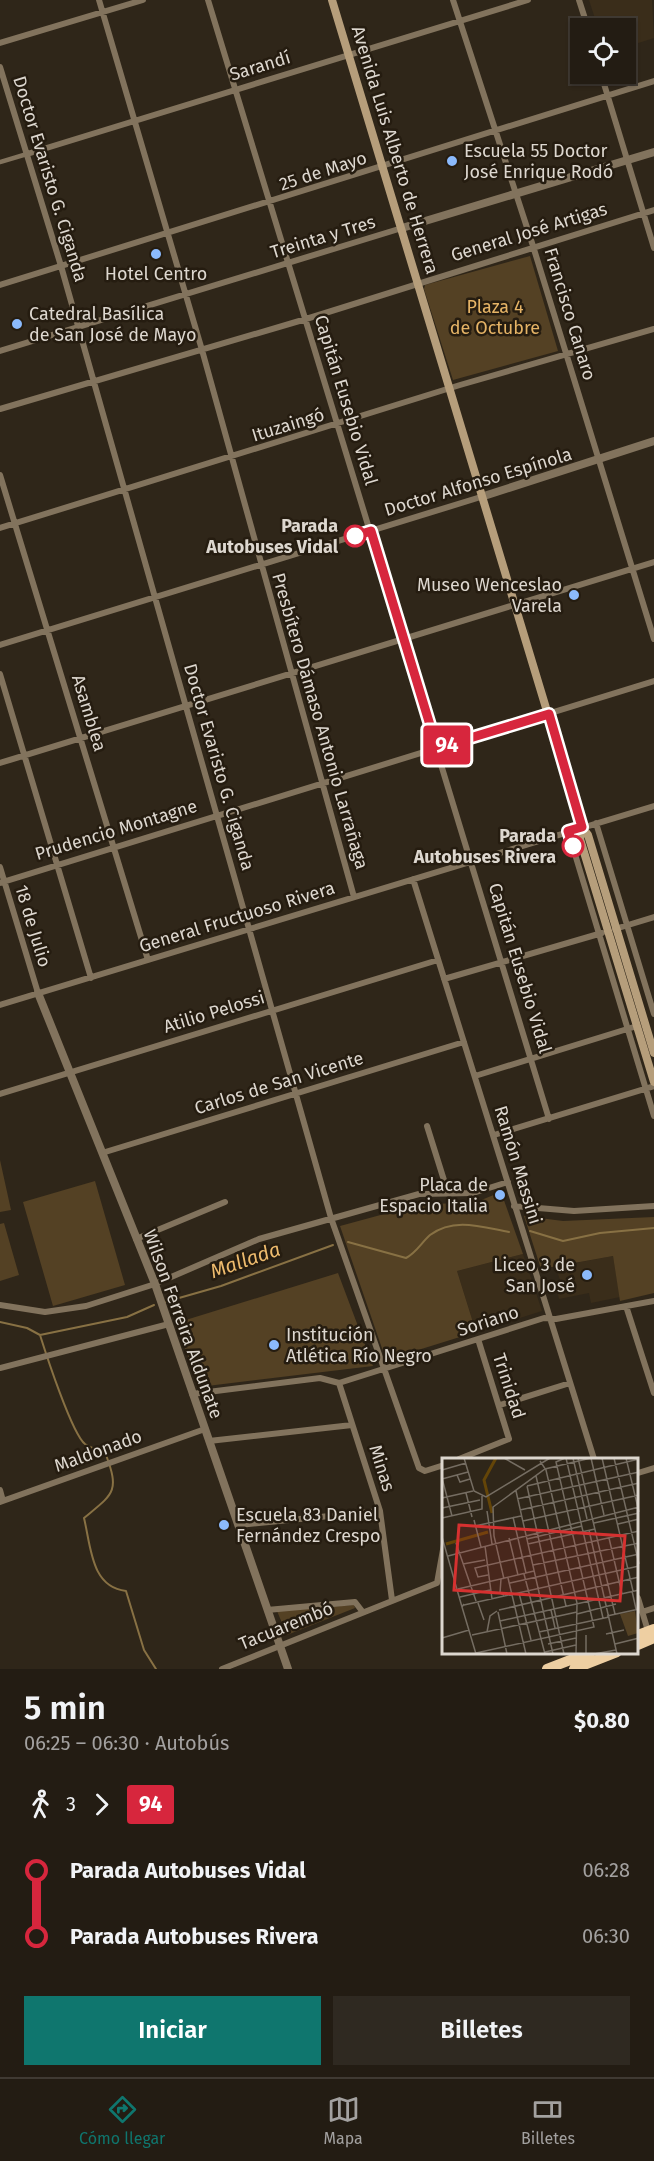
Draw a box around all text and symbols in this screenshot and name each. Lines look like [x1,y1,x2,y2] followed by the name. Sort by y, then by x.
[570,18,636,84] map controls
[570,18,636,84] button: locate
[347,23,443,277] street label: Avenida Luis Alberto de Herrera
[227,46,293,86] street label: Sarandí
[8,73,92,285] street label: Doctor Evaristo G. Ciganda
[464,140,613,183] place label: Escuela 55 Doctor José Enrique Rodó
[276,146,370,196] street label: 25 de Mayo
[445,154,459,168] marker: Escuela 55 Doctor José Enrique Rodó
[448,198,610,266] street label: General José Artigas
[268,211,378,263] street label: Treinta y Tres
[539,245,601,383] street label: Francisco Canaro
[149,247,163,261] marker: Hotel Centro
[105,263,207,285] place label: Hotel Centro
[450,296,540,339] park label: Plaza 4 de Octubre
[29,303,196,346] place label: Catedral Basílica de San José de Mayo
[310,312,382,488] street label: Capitán Eusebio Vidal
[10,317,24,331] marker: Catedral Basílica de San José de Mayo
[249,404,327,446] street label: Ituzaingó
[381,443,575,521] street label: Doctor Alfonso Espínola
[205,515,339,558] place label: Parada Autobuses Vidal
[344,525,366,547] marker: Parada Autobuses Vidal
[267,570,373,872] street label: Presbítero Dámaso Antonio Larrañaga
[417,574,562,617] place label: Museo Wenceslao Varela
[567,588,581,602] marker: Museo Wenceslao Varela
[179,661,259,873] street label: Doctor Evaristo G. Ciganda
[67,672,111,754] street label: Asamblea
[420,726,474,764] line badge: 94
[435,732,459,758] text: 94
[32,795,200,865] street label: Prudencio Montagne
[413,825,556,868] place label: Parada Autobuses Rivera
[562,835,584,857] marker: Parada Autobuses Rivera
[136,877,338,957] street label: General Fructuoso Rivera
[484,880,556,1056] street label: Capitán Eusebio Vidal
[10,882,56,970] street label: 18 de Julio
[161,986,267,1038] street label: Atilio Pelossi
[192,1047,366,1119] street label: Carlos de San Vicente
[490,1103,546,1227] street label: Ramón Massini
[379,1174,488,1217] place label: Placa de Espacio Italia
[493,1188,507,1202] marker: Placa de Espacio Italia
[139,1226,227,1422] street label: Wilson Ferreira Aldunate
[207,1237,283,1283] water label: Mallada
[493,1254,575,1297] place label: Liceo 3 de San José
[580,1268,594,1282] marker: Liceo 3 de San José
[455,1301,521,1341] street label: Soriano
[286,1324,432,1367] place label: Institución Atlética Río Negro
[267,1338,281,1352] marker: Institución Atlética Río Negro
[488,1350,530,1422] street label: Trinidad
[51,1425,145,1477] street label: Maldonado
[364,1442,400,1494] street label: Minas
[442,1458,639,1654] inset map
[236,1504,381,1547] place label: Escuela 83 Daniel Fernández Crespo
[217,1518,231,1532] marker: Escuela 83 Daniel Fernández Crespo
[236,1597,336,1655] street label: Tacuarembó
[24,1688,106,1728] text: 5 min
[574,1707,630,1734] text: $0.80
[24,1731,229,1755] text: 06:25 – 06:30 · Autobús
[24,1788,57,1821] icon: walk
[85,1788,118,1821] icon: forward
[139,1791,162,1817] text: 94
[66,1792,76,1816] text: 3
[70,1857,306,1884] text: Parada Autobuses Vidal
[582,1858,630,1882] text: 06:28
[70,1923,319,1950] text: Parada Autobuses Rivera
[582,1924,630,1948] text: 06:30
[24,1996,321,2065] button: Iniciar
[333,1996,630,2065] button: Billetes
[79,2093,165,2148] tab: Cómo llegar
[324,2093,363,2148] tab: Mapa
[521,2093,575,2148] tab: Billetes

